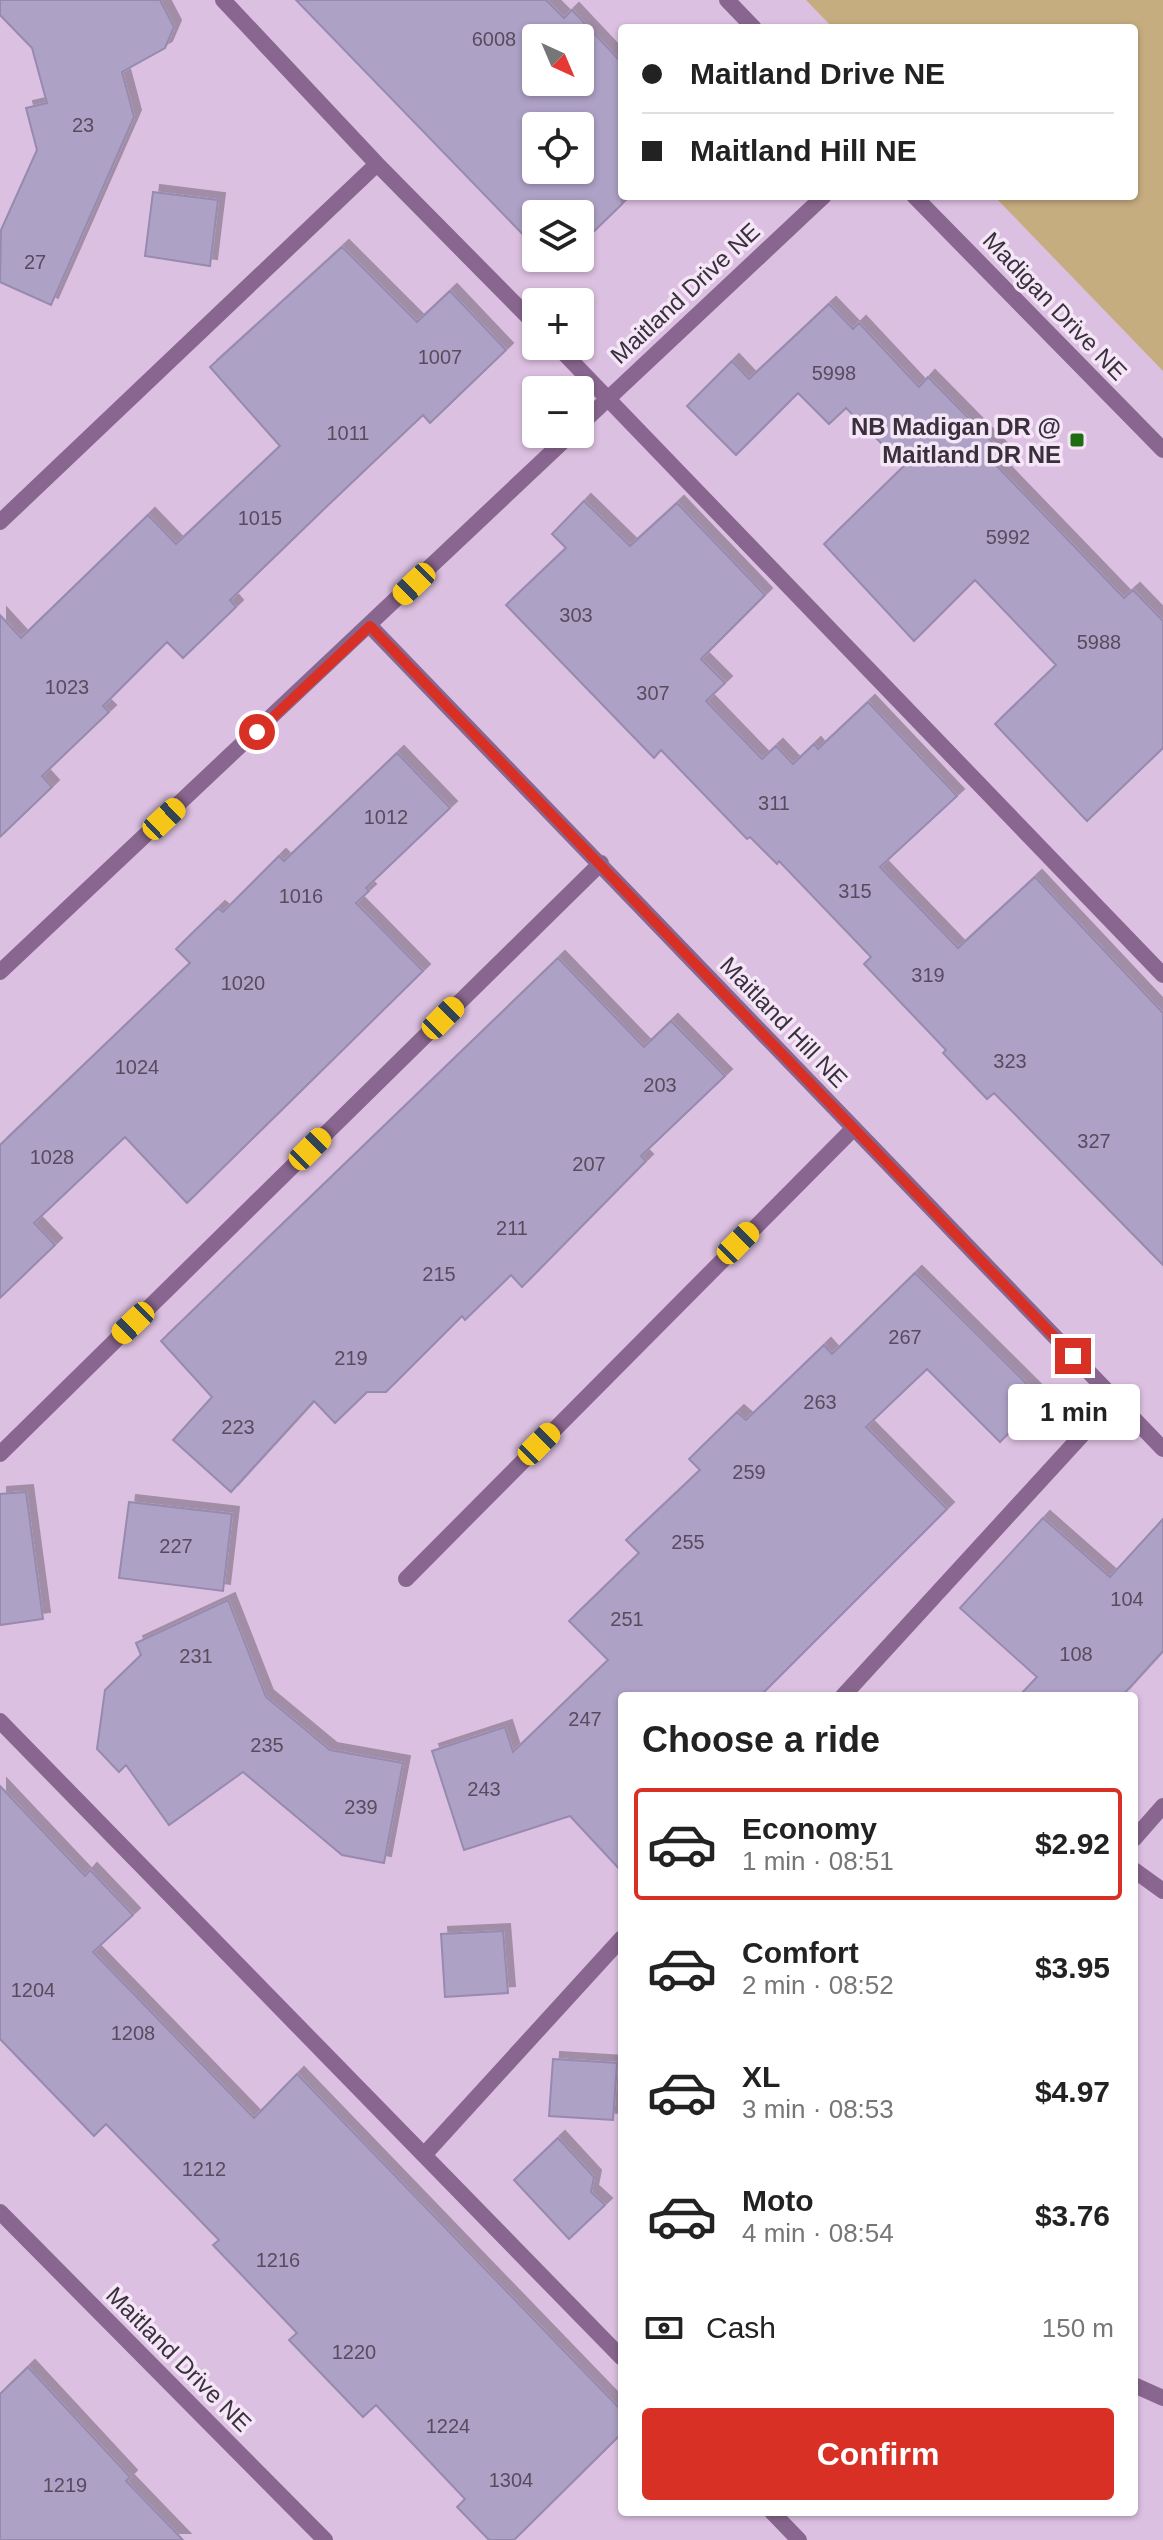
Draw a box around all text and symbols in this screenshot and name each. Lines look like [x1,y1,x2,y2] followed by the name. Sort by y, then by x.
[522,24,594,96] north arrow
[522,24,594,448] map controls
[472,28,516,50] house number: 6008
[690,57,945,90] text: Maitland Drive NE
[522,112,594,184] button: locate
[72,114,94,136] house number: 23
[690,134,917,167] text: Maitland Hill NE
[522,200,594,272] button: layers
[605,217,765,369] street label: Maitland Drive NE
[978,227,1132,385] street label: Madigan Drive NE
[24,251,46,273] house number: 27
[522,288,594,360] button: +
[418,346,462,368] house number: 1007
[812,362,856,384] house number: 5998
[522,376,594,448] button: −
[851,413,1061,468] place label: NB Madigan DR @ Maitland DR NE
[326,422,370,444] house number: 1011
[1068,431,1086,449] marker: NB Madigan DR @ Maitland DR NE
[238,507,282,529] house number: 1015
[986,526,1030,548] house number: 5992
[388,559,440,609] car
[559,604,593,626] house number: 303
[1077,631,1121,653] house number: 5988
[45,676,89,698] house number: 1023
[636,682,670,704] house number: 307
[239,714,275,750] route start
[758,792,790,814] house number: 311
[138,794,190,844] car
[364,806,408,828] house number: 1012
[838,880,872,902] house number: 315
[279,885,323,907] house number: 1016
[715,951,853,1093] street label: Maitland Hill NE
[911,964,945,986] house number: 319
[221,972,265,994] house number: 1020
[418,993,468,1043] car
[993,1050,1027,1072] house number: 323
[115,1056,159,1078] house number: 1024
[643,1074,677,1096] house number: 203
[285,1124,335,1174] car
[1077,1130,1111,1152] house number: 327
[30,1146,74,1168] house number: 1028
[572,1153,606,1175] house number: 207
[496,1217,528,1239] house number: 211
[713,1218,763,1268] car
[422,1263,456,1285] house number: 215
[107,1298,159,1348] car
[888,1326,922,1348] house number: 267
[1055,1338,1091,1374] route end
[334,1347,368,1369] house number: 219
[1007,1384,1139,1440] callout: 1 min
[803,1391,837,1413] house number: 263
[1040,1397,1108,1427] text: 1 min
[221,1416,255,1438] house number: 223
[514,1419,564,1469] car
[732,1461,766,1483] house number: 259
[671,1531,705,1553] house number: 255
[159,1535,193,1557] house number: 227
[1110,1588,1144,1610] house number: 104
[610,1608,644,1630] house number: 251
[1059,1643,1093,1665] house number: 108
[179,1645,213,1667] house number: 231
[568,1708,602,1730] house number: 247
[642,1719,880,1760] text: Choose a ride
[250,1734,284,1756] house number: 235
[467,1778,501,1800] house number: 243
[344,1796,378,1818] house number: 239
[646,1808,718,1880] icon: car
[742,1812,877,1845] text: Economy
[1035,1827,1110,1860] text: $2.92
[742,1846,894,1876] text: 1 min · 08:51
[646,1932,718,2004] icon: car
[742,1936,859,1969] text: Comfort
[1035,1951,1110,1984] text: $3.95
[742,1970,894,2000] text: 2 min · 08:52
[11,1979,55,2001] house number: 1204
[111,2022,155,2044] house number: 1208
[646,2056,718,2128] icon: car
[742,2060,780,2093] text: XL
[1035,2075,1110,2108] text: $4.97
[742,2094,894,2124] text: 3 min · 08:53
[182,2158,226,2180] house number: 1212
[646,2180,718,2252] icon: car
[742,2184,814,2217] text: Moto
[1035,2199,1110,2232] text: $3.76
[742,2218,894,2248] text: 4 min · 08:54
[256,2249,300,2271] house number: 1216
[101,2281,257,2437] street label: Maitland Drive NE
[642,2306,686,2350] icon: cash
[706,2311,776,2344] text: Cash
[1042,2313,1114,2343] text: 150 m
[332,2341,376,2363] house number: 1220
[642,2408,1114,2500] button: Confirm
[426,2415,470,2437] house number: 1224
[489,2469,533,2491] house number: 1304
[43,2474,87,2496] house number: 1219

